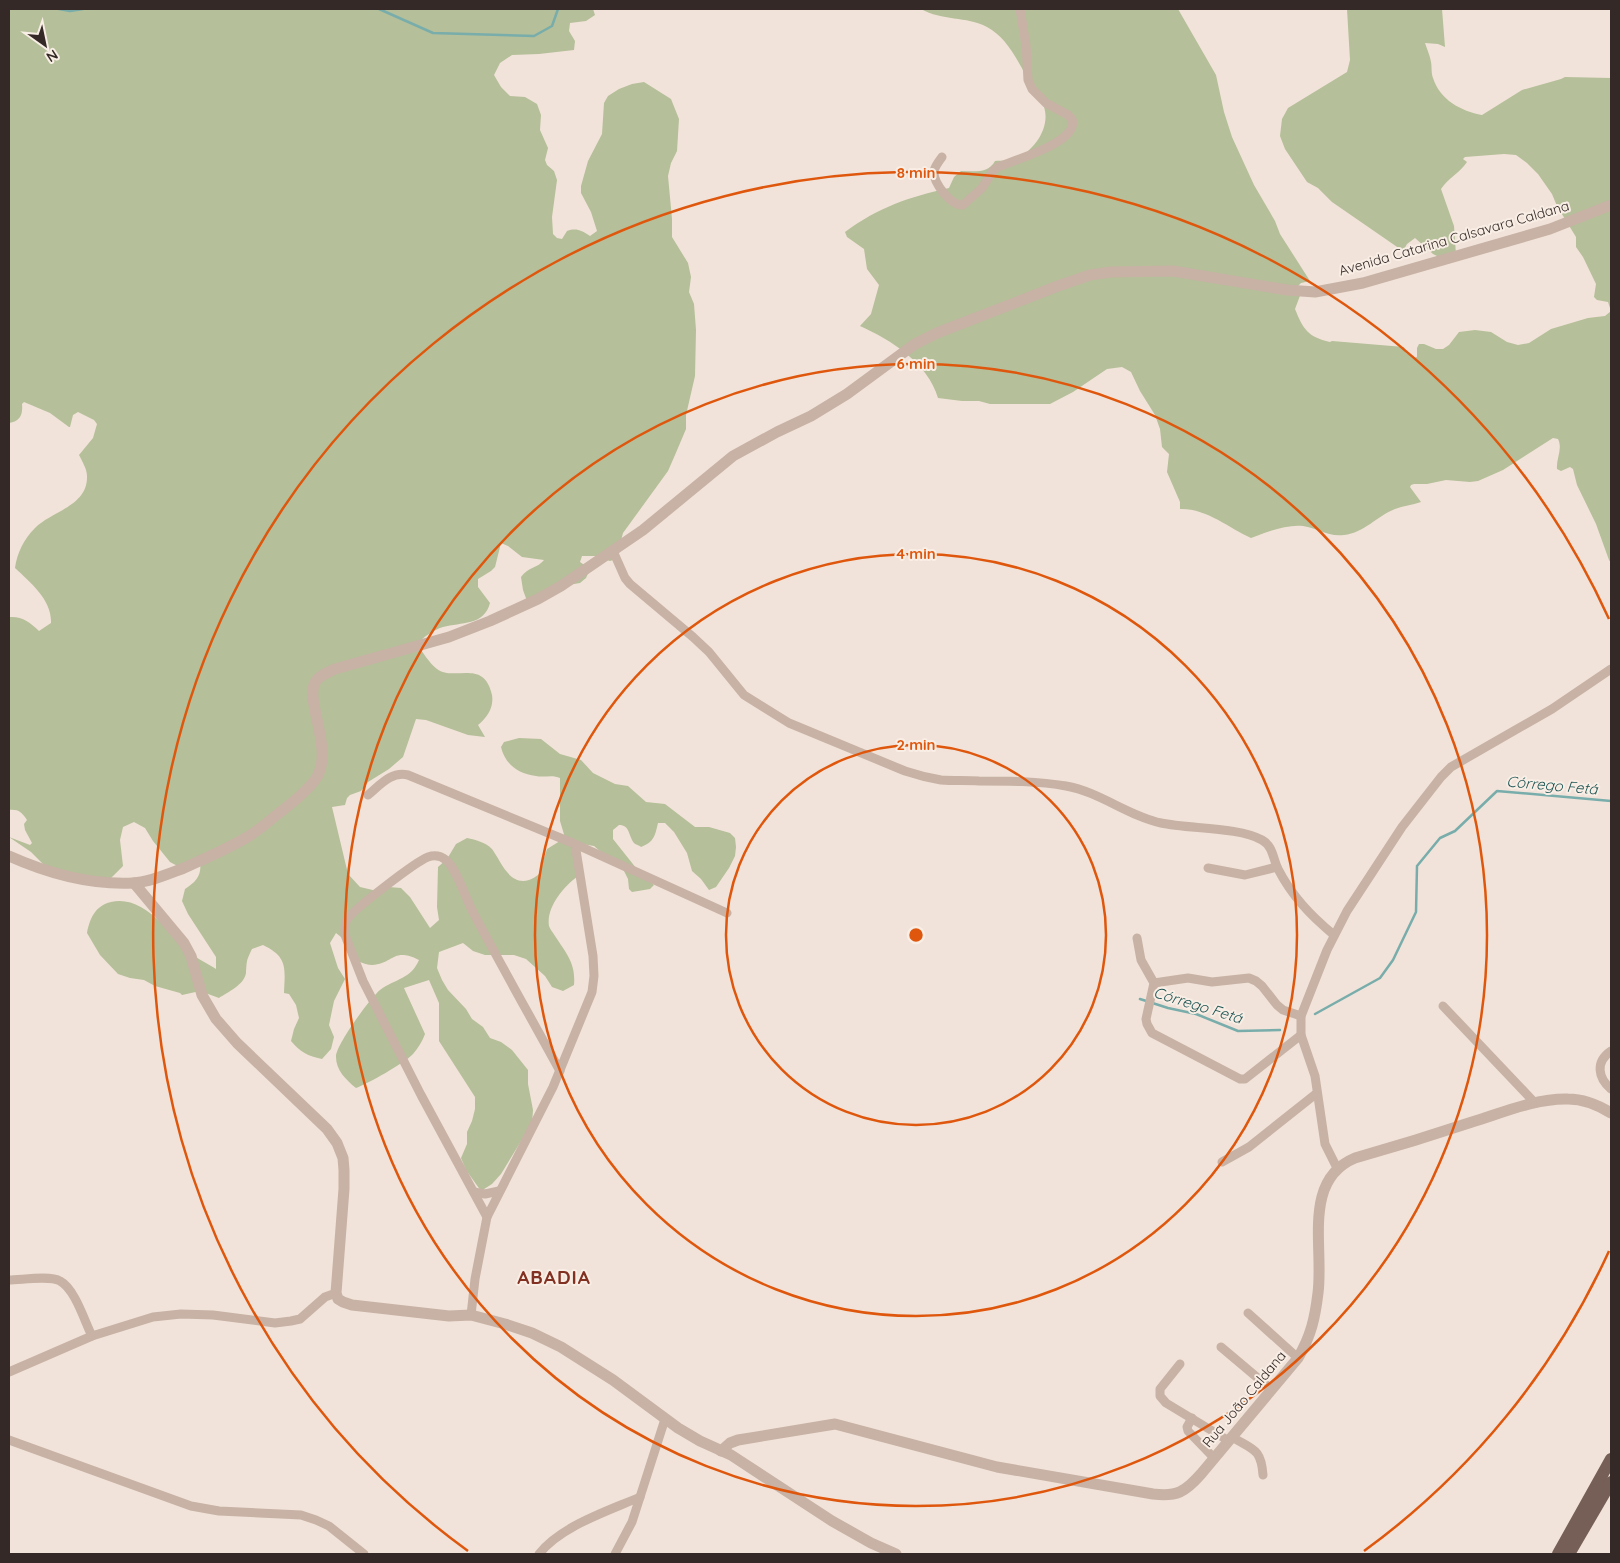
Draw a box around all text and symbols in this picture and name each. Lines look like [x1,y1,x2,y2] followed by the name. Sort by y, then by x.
[20,20,70,70] north arrow
[43,46,61,66] text: N
[897,163,935,182] text: 8 min
[1337,196,1571,280] street label: Avenida Catarina Calsavara Caldana
[897,354,935,373] text: 6 min
[896,544,936,563] text: 4 min
[896,735,936,754] text: 2 min
[1506,772,1599,799] water label: Córrego Fetá
[907,926,925,944] centre of rings
[1151,983,1245,1028] water label: Córrego Fetá
[517,1265,591,1289] district label: ABADIA
[1198,1347,1290,1451] street label: Rua João Caldana

